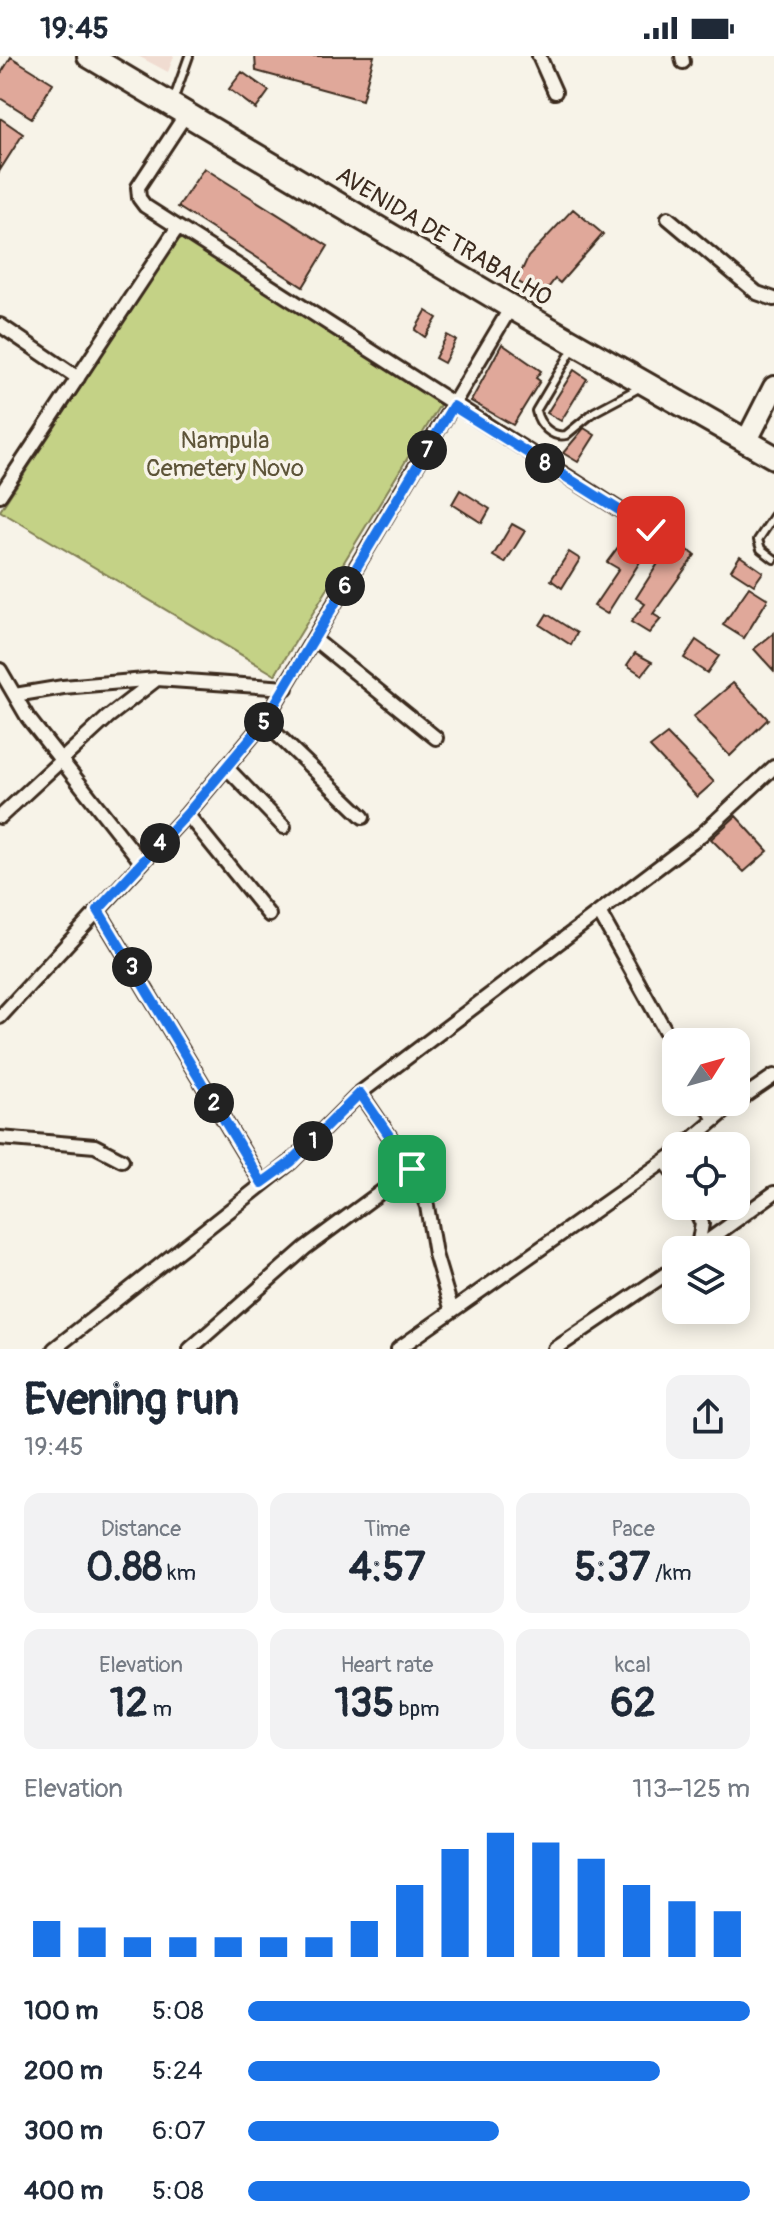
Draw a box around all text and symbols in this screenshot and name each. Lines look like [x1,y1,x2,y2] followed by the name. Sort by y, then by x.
[40,10,109,47] text: 19:45
[331,160,557,312] street label: AVENIDA DE TRABALHO
[146,426,304,483] park label: Nampula Cemetery Novo
[407,430,447,470] pin: 7
[421,436,433,464] text: 7
[525,443,565,483] pin: 8
[539,449,551,477] text: 8
[617,496,685,564] pin
[629,508,673,552] icon: check
[325,566,365,606] pin: 6
[339,572,351,600] text: 6
[244,702,284,742] pin: 5
[258,708,270,736] text: 5
[140,823,180,863] pin: 4
[154,829,166,857] text: 4
[112,947,152,987] pin: 3
[126,953,138,981] text: 3
[662,1028,750,1116] north arrow
[662,1028,750,1324] map controls
[194,1083,234,1123] pin: 2
[208,1089,220,1117] text: 2
[293,1121,333,1161] pin: 1
[309,1127,317,1155] text: 1
[662,1132,750,1220] button: locate
[378,1135,446,1203] pin
[390,1147,434,1191] icon: arrive
[662,1236,750,1324] button: layers
[24,1373,239,1428] text: Evening run
[666,1375,750,1459] button: share
[24,1431,84,1463] text: 19:45
[101,1515,181,1543] text: Distance
[364,1515,410,1543] text: Time
[611,1515,655,1543] text: Pace
[86,1543,162,1592] text: 0.88
[349,1543,425,1592] text: 4:57
[574,1543,650,1592] text: 5:37
[162,1559,196,1587] text: km
[650,1559,692,1587] text: /km
[99,1651,183,1679] text: Elevation
[341,1651,433,1679] text: Heart rate
[615,1651,651,1679] text: kcal
[110,1679,148,1728] text: 12
[334,1679,394,1728] text: 135
[610,1679,656,1728] text: 62
[148,1695,172,1723] text: m
[394,1695,440,1723] text: bpm
[24,1773,123,1805] text: Elevation
[632,1773,750,1805] text: 113–125 m
[24,1995,98,2027] text: 100 m
[152,1995,204,2027] text: 5:08
[24,2055,103,2087] text: 200 m
[152,2055,203,2087] text: 5:24
[24,2115,103,2147] text: 300 m
[152,2115,206,2147] text: 6:07
[24,2175,103,2207] text: 400 m
[152,2175,204,2207] text: 5:08

